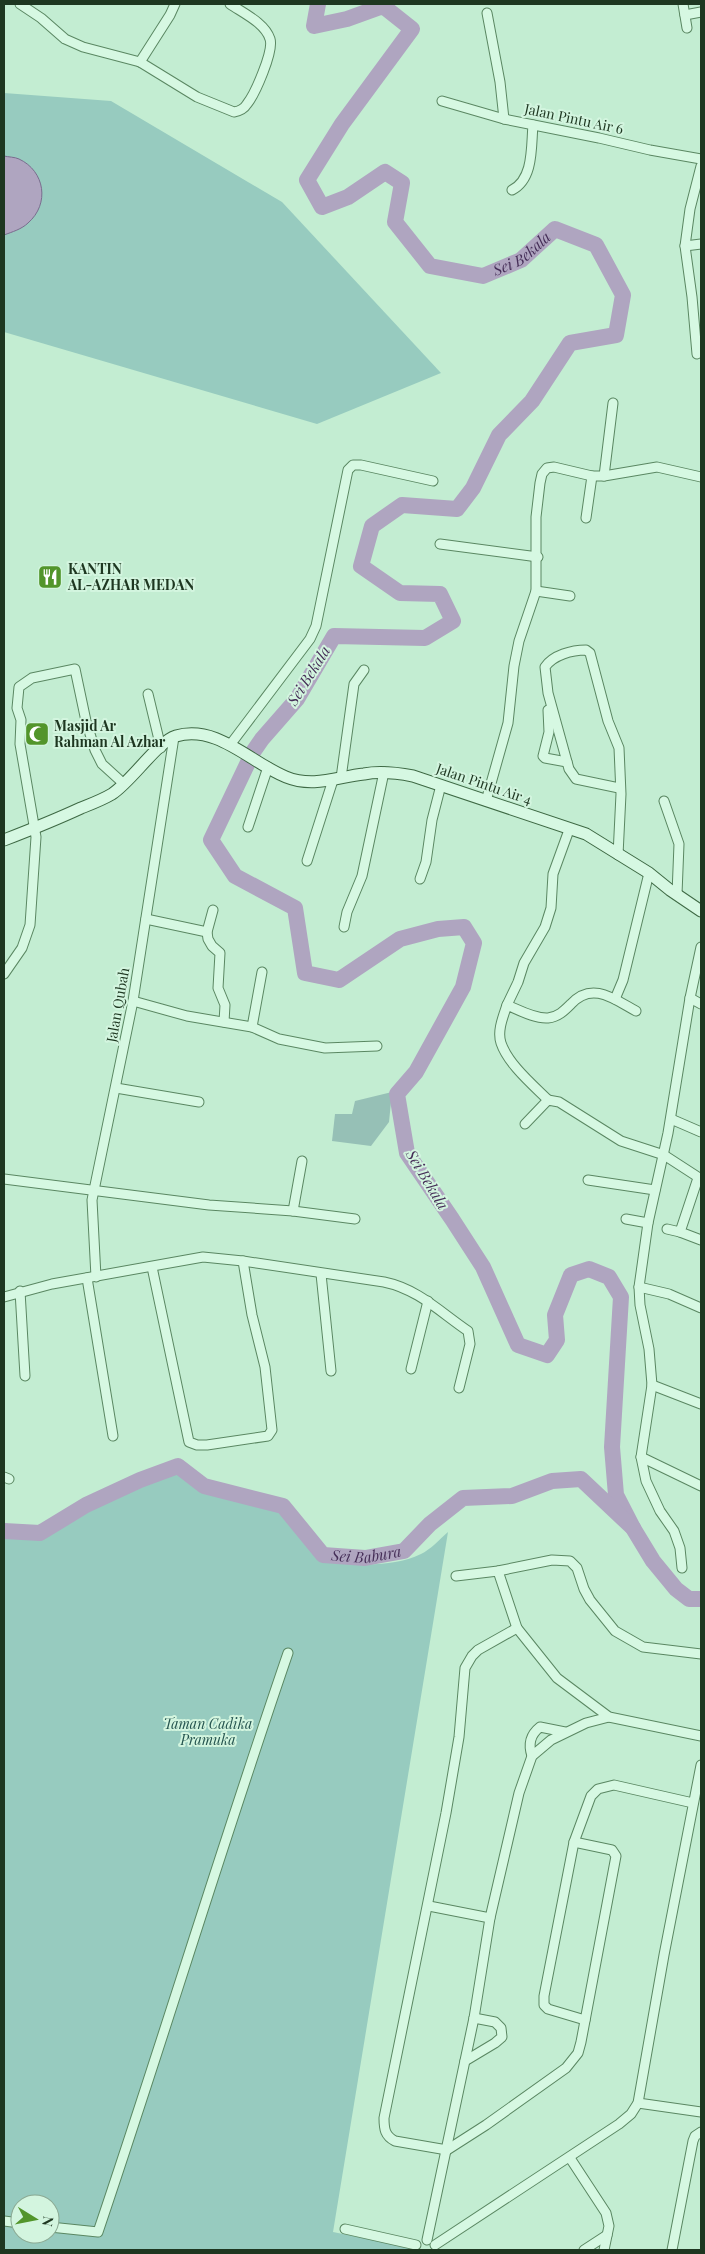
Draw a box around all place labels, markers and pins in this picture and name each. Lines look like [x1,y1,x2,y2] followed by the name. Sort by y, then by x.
[67,559,194,594] place label: KANTIN AL-AZHAR MEDAN
[37,564,63,590] restaurant icon: KANTIN AL-AZHAR MEDAN
[54,716,166,751] place label: Masjid Ar Rahman Al Azhar
[24,721,50,747] mosque icon: Masjid Ar Rahman Al Azhar

